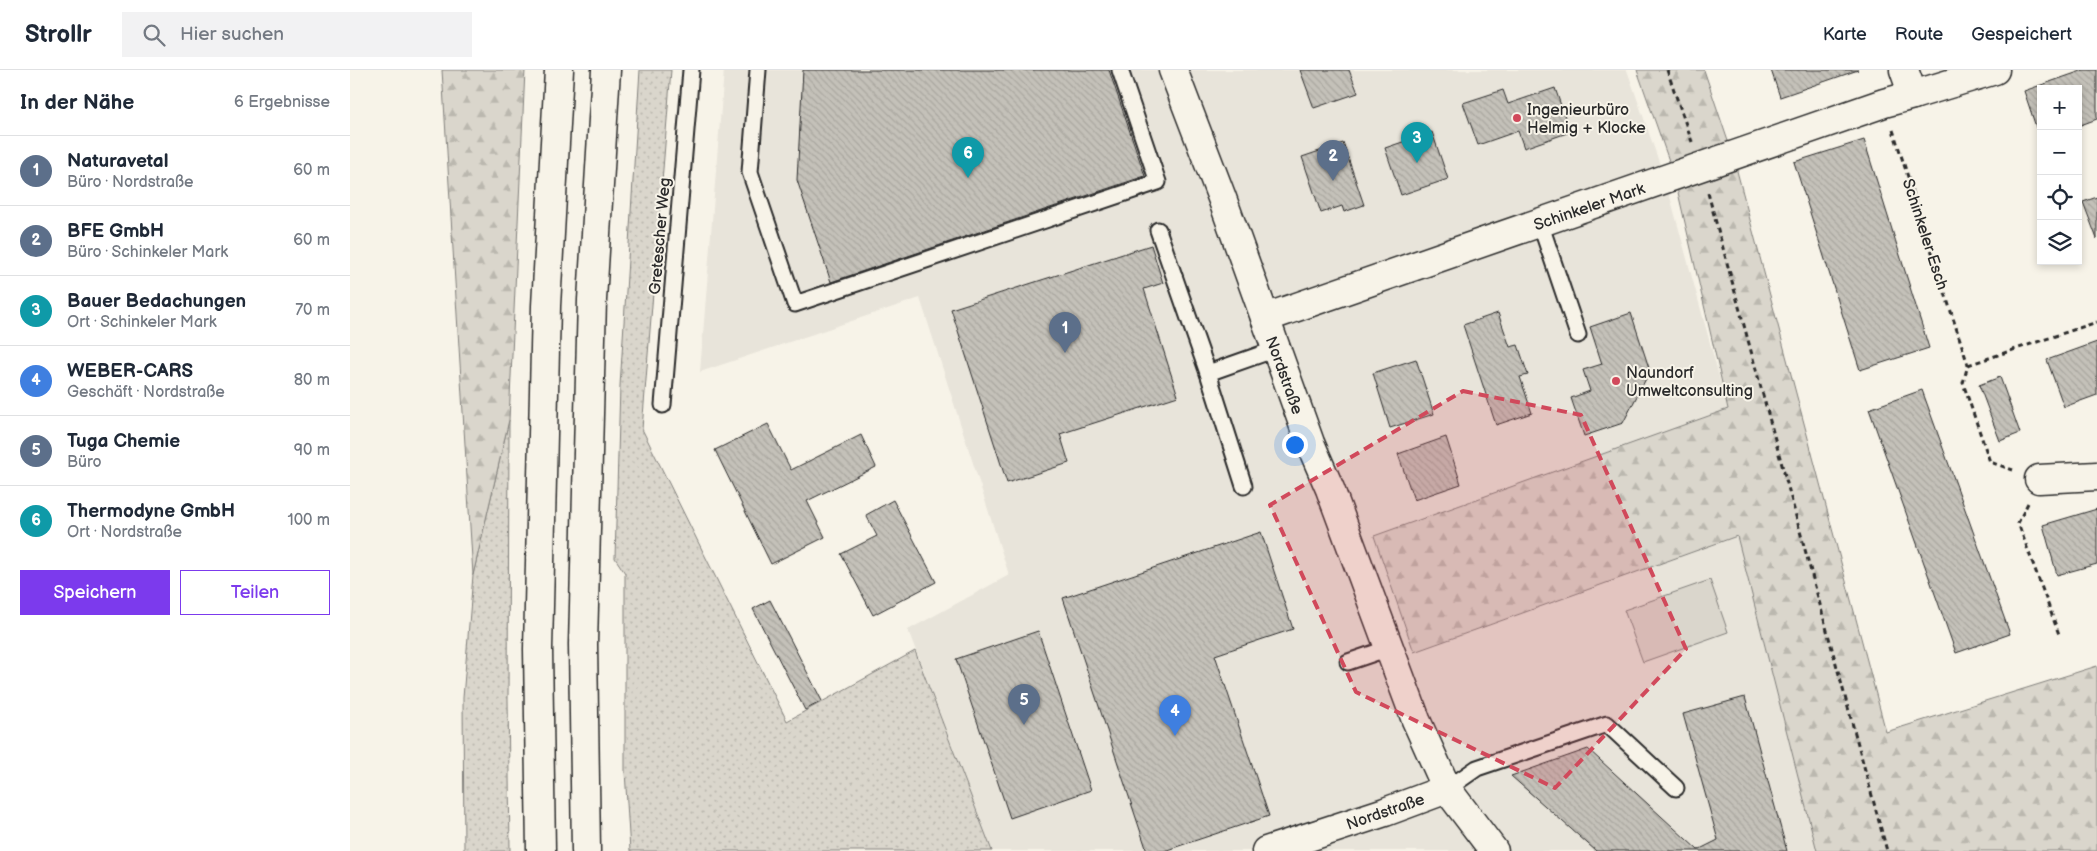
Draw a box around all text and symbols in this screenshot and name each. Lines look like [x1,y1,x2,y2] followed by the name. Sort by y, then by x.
[122,12,472,57] search box
[25,20,92,49] text: Strollr
[140,21,168,49] icon: search
[180,23,284,46] text: Hier suchen
[1823,24,1867,45] text: Karte
[1895,24,1943,45] text: Route
[1971,24,2072,45] text: Gespeichert
[2037,85,2082,265] map controls
[2037,85,2082,130] button: +
[20,90,134,115] text: In der Nähe
[234,93,330,112] text: 6 Ergebnisse
[1527,101,1646,138] place label: Ingenieurbüro Helmig + Klocke
[1511,112,1523,124] marker: Ingenieurbüro Helmig + Klocke
[1401,122,1433,163] pin: 3
[2037,130,2082,175] button: −
[952,137,984,178] pin: 6
[1317,140,1349,181] pin: 2
[67,150,169,173] text: Naturavetal
[33,161,39,180] text: 1
[293,161,330,180] text: 60 m
[67,173,193,192] text: Büro · Nordstraße
[2037,175,2082,220] button: locate
[1898,176,1952,293] street label: Schinkeler Esch
[646,177,675,295] street label: Gretescher Weg
[1531,179,1648,235] street label: Schinkeler Mark
[67,220,164,243] text: BFE GmbH
[2037,220,2082,265] button: layers
[31,231,41,250] text: 2
[293,231,330,250] text: 60 m
[67,243,228,262] text: Büro · Schinkeler Mark
[67,290,246,313] text: Bauer Bedachungen
[31,301,41,320] text: 3
[295,301,330,320] text: 70 m
[1049,312,1081,353] pin: 1
[67,313,217,332] text: Ort · Schinkeler Mark
[1261,334,1307,418] street label: Nordstraße
[67,360,193,383] text: WEBER-CARS
[1626,364,1753,401] place label: Naundorf Umweltconsulting
[31,371,41,390] text: 4
[294,371,330,390] text: 80 m
[1610,375,1622,387] marker: Naundorf Umweltconsulting
[67,383,225,402] text: Geschäft · Nordstraße
[67,430,180,453] text: Tuga Chemie
[1282,432,1308,458] your location
[31,441,41,460] text: 5
[294,441,330,460] text: 90 m
[67,453,102,472] text: Büro
[67,500,235,523] text: Thermodyne GmbH
[31,511,41,530] text: 6
[287,511,330,530] text: 100 m
[67,523,182,542] text: Ort · Nordstraße
[20,570,170,615] button: Speichern
[180,570,330,615] button: Teilen
[1008,684,1040,725] pin: 5
[1159,695,1191,736] pin: 4
[1344,790,1428,835] street label: Nordstraße

